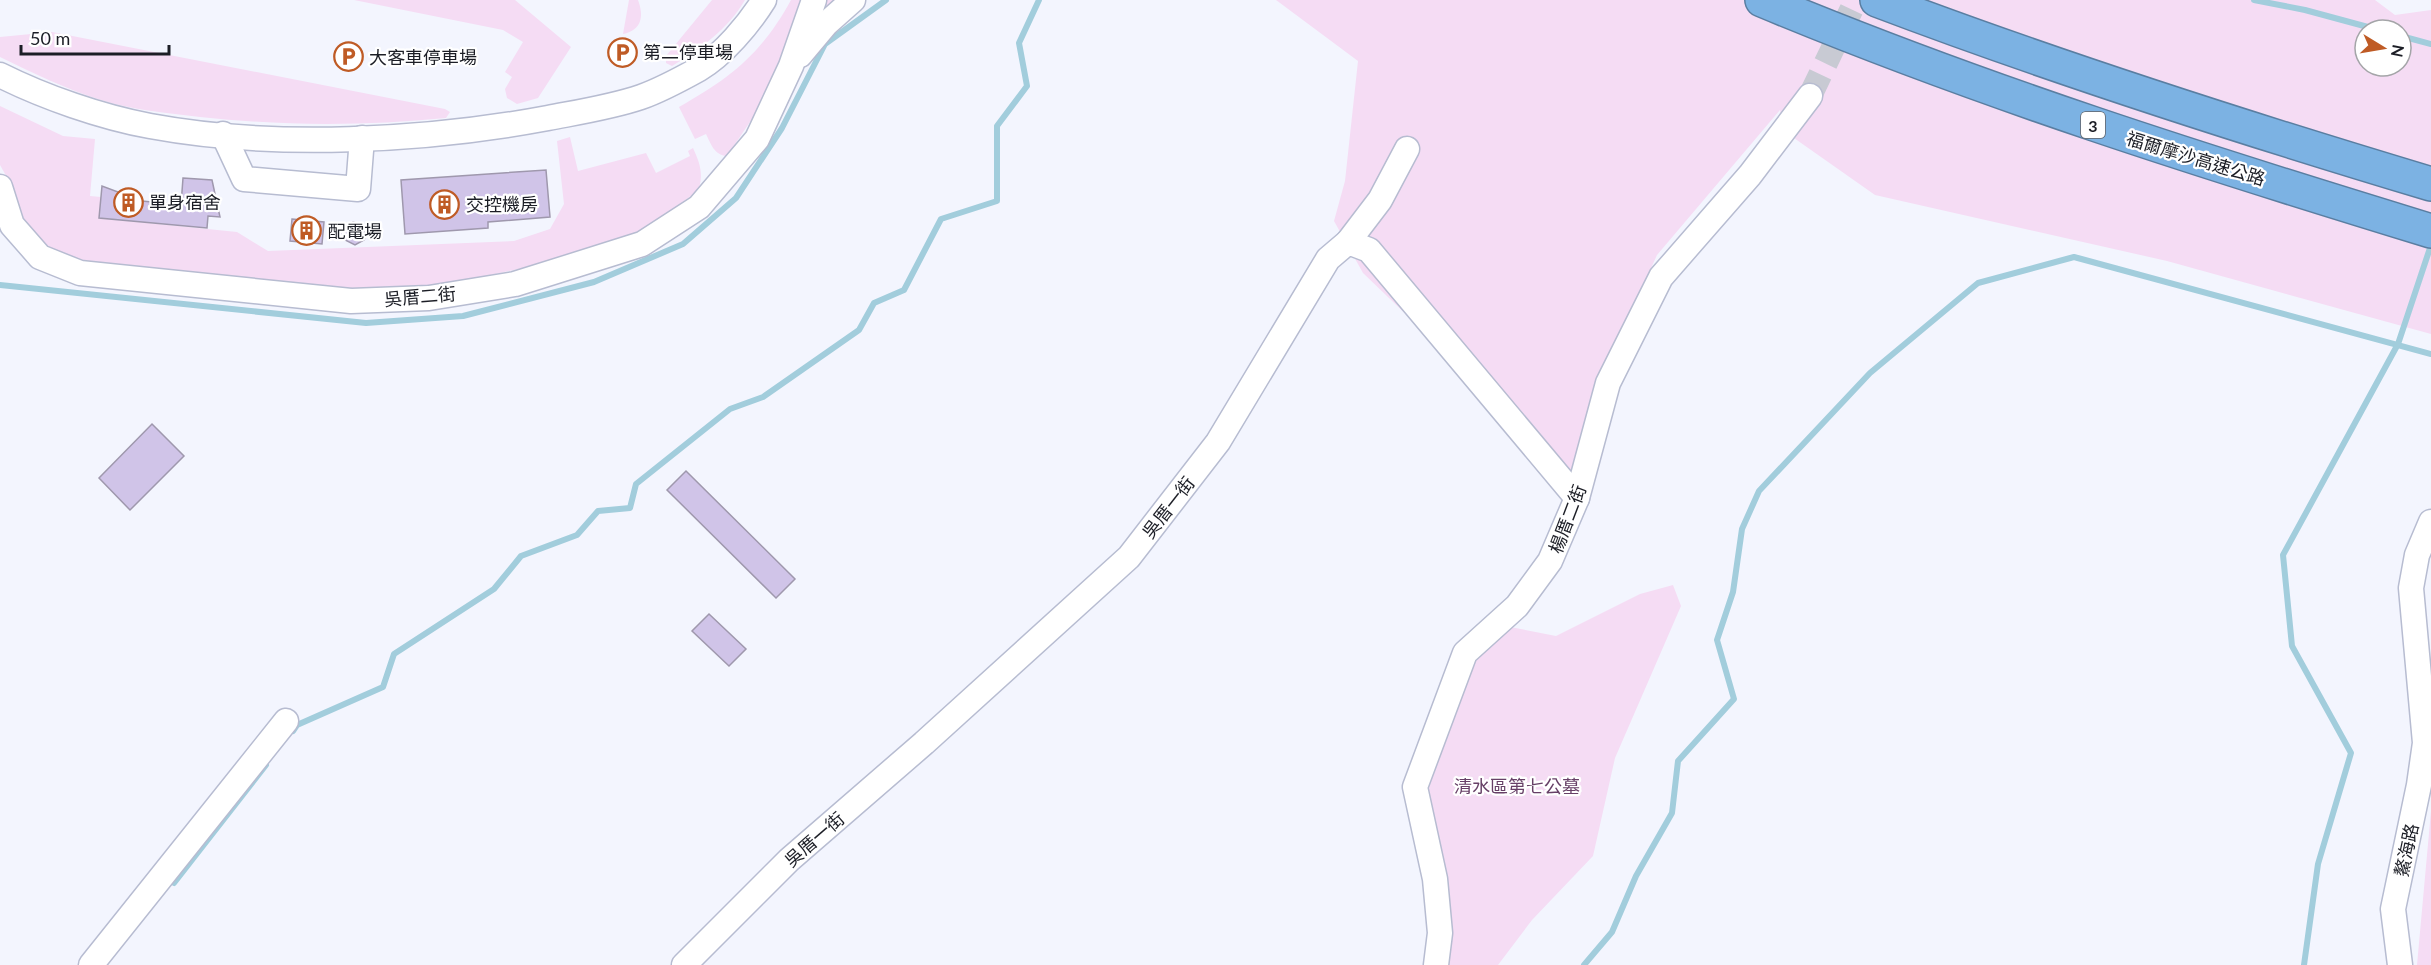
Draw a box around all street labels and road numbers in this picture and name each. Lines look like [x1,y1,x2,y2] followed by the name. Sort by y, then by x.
[2081,112,2105,138] road number: 3
[2124,126,2268,190] street label: 福爾摩沙高速公路
[383,282,457,310] street label: 吳厝二街
[1137,472,1199,542] street label: 吳厝一街
[1544,481,1590,557] street label: 楊厝二街
[780,807,848,871] street label: 吳厝一街
[2390,821,2422,879] street label: 鰲海路

